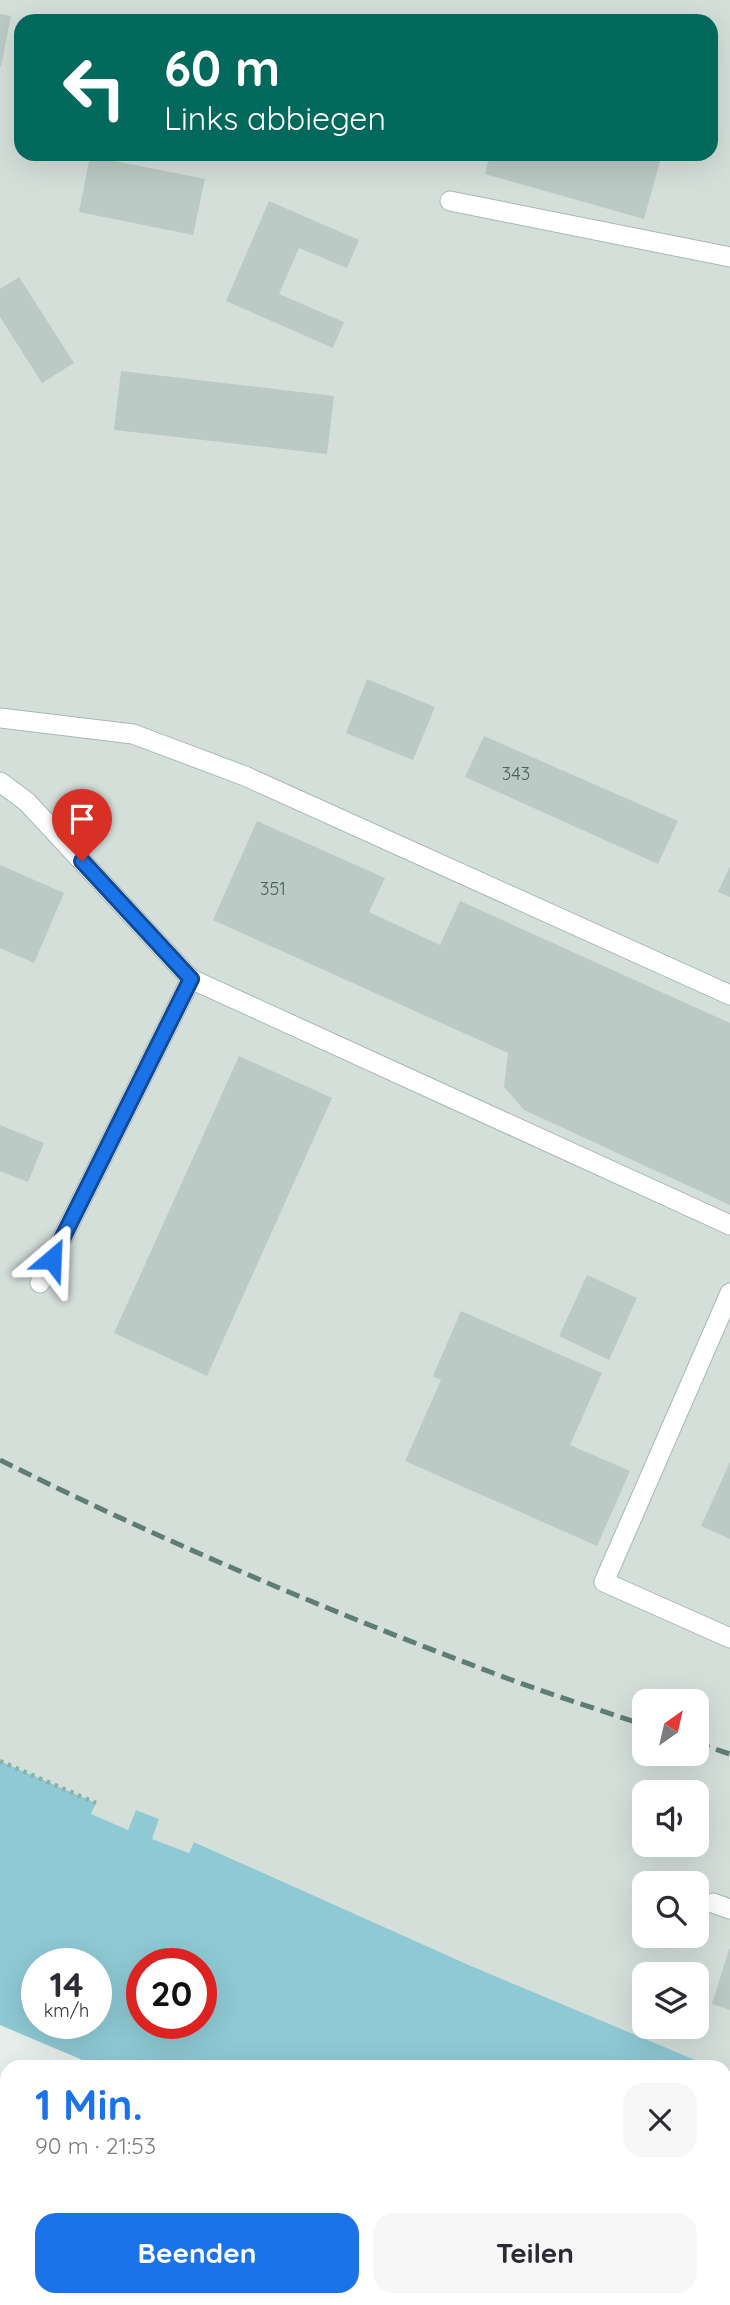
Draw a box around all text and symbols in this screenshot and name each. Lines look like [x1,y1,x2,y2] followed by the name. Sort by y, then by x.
[164,37,280,98] text: 60 m
[49,42,140,133] icon: left
[164,98,386,138] text: Links abbiegen
[502,762,530,785] house number: 343
[52,789,112,861] pin
[63,800,101,838] icon: arrive
[260,877,286,900] house number: 351
[15,1222,89,1296] position arrow
[632,1689,709,1766] north arrow
[632,1689,709,2039] map controls
[632,1780,709,1857] button: sound
[632,1871,709,1948] button: search
[126,1948,217,2039] speed limit sign: 20
[49,1962,84,2006] text: 14
[632,1962,709,2039] button: layers
[44,1999,89,2022] text: km/h
[35,2078,143,2131] text: 1 Min.
[623,2083,697,2157] button: close
[35,2131,156,2160] text: 90 m · 21:53
[35,2213,359,2293] button: Beenden
[373,2213,697,2293] button: Teilen

